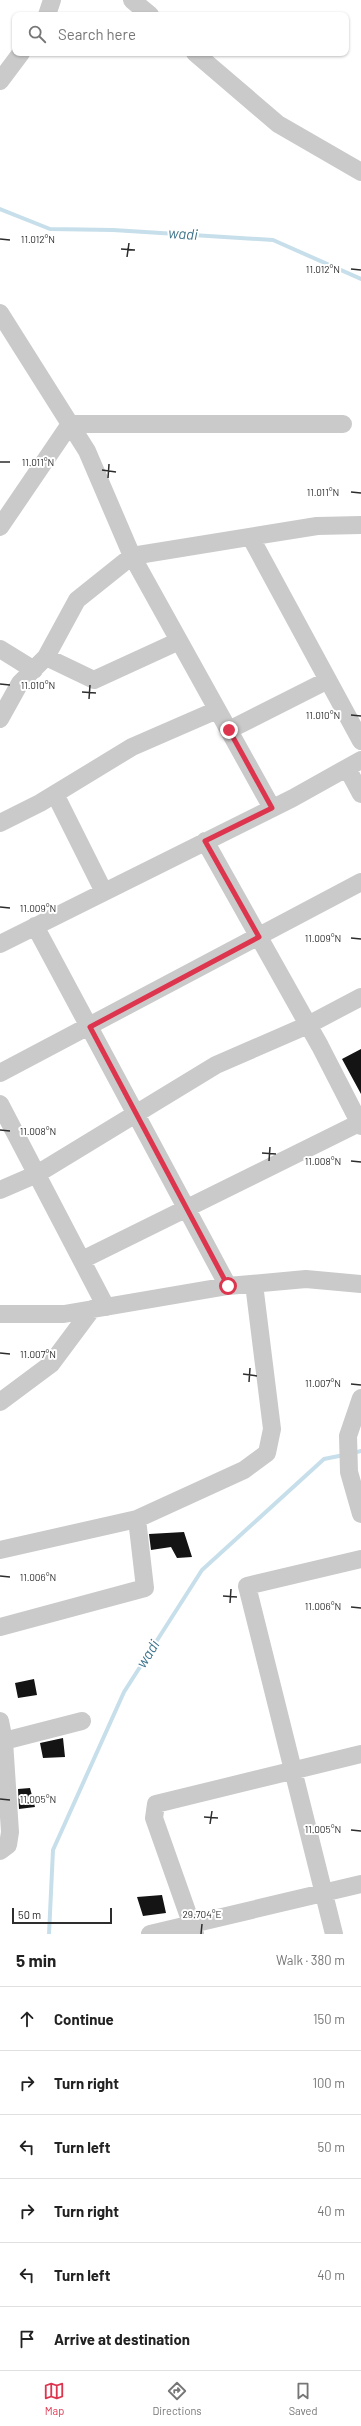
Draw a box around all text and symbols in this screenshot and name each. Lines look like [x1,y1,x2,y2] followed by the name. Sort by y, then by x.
[12,12,349,56] search box
[26,23,48,45] icon: search
[58,25,136,43] text: Search here
[168,223,199,243] water label: wadi
[21,233,55,245] text: 11.012°N
[306,263,340,275] text: 11.012°N
[22,456,54,468] text: 11.011°N
[307,486,339,498] text: 11.011°N
[21,679,55,691] text: 11.010°N
[306,709,340,721] text: 11.010°N
[220,721,238,739] route end
[20,902,56,914] text: 11.009°N
[305,932,341,944] text: 11.009°N
[20,1125,56,1137] text: 11.008°N
[305,1155,341,1167] text: 11.008°N
[219,1277,237,1295] route start
[20,1348,56,1360] text: 11.007°N
[305,1377,341,1389] text: 11.007°N
[20,1571,56,1583] text: 11.006°N
[305,1600,341,1612] text: 11.006°N
[132,1636,163,1671] water label: wadi
[20,1793,56,1805] text: 11.005°N
[305,1823,341,1835] text: 11.005°N
[12,1906,112,1925] scale bar
[18,1908,41,1921] text: 50 m
[182,1908,222,1920] text: 29.704°E
[16,1950,56,1970] text: 5 min
[276,1952,345,1968] text: Walk · 380 m
[16,2008,38,2030] icon: ahead
[54,2010,114,2028] text: Continue
[313,2011,345,2027] text: 150 m
[16,2072,38,2094] icon: right
[54,2074,119,2092] text: Turn right
[312,2075,345,2091] text: 100 m
[16,2136,38,2158] icon: left
[54,2138,110,2156] text: Turn left
[318,2139,345,2155] text: 50 m
[16,2200,38,2222] icon: right
[54,2202,119,2220] text: Turn right
[317,2203,345,2219] text: 40 m
[16,2264,38,2286] icon: left
[54,2266,110,2284] text: Turn left
[317,2267,345,2283] text: 40 m
[16,2328,38,2350] icon: arrive
[54,2330,190,2348] text: Arrive at destination
[43,2380,65,2417] tab: Map
[152,2380,202,2417] tab: Directions
[289,2380,318,2417] tab: Saved

